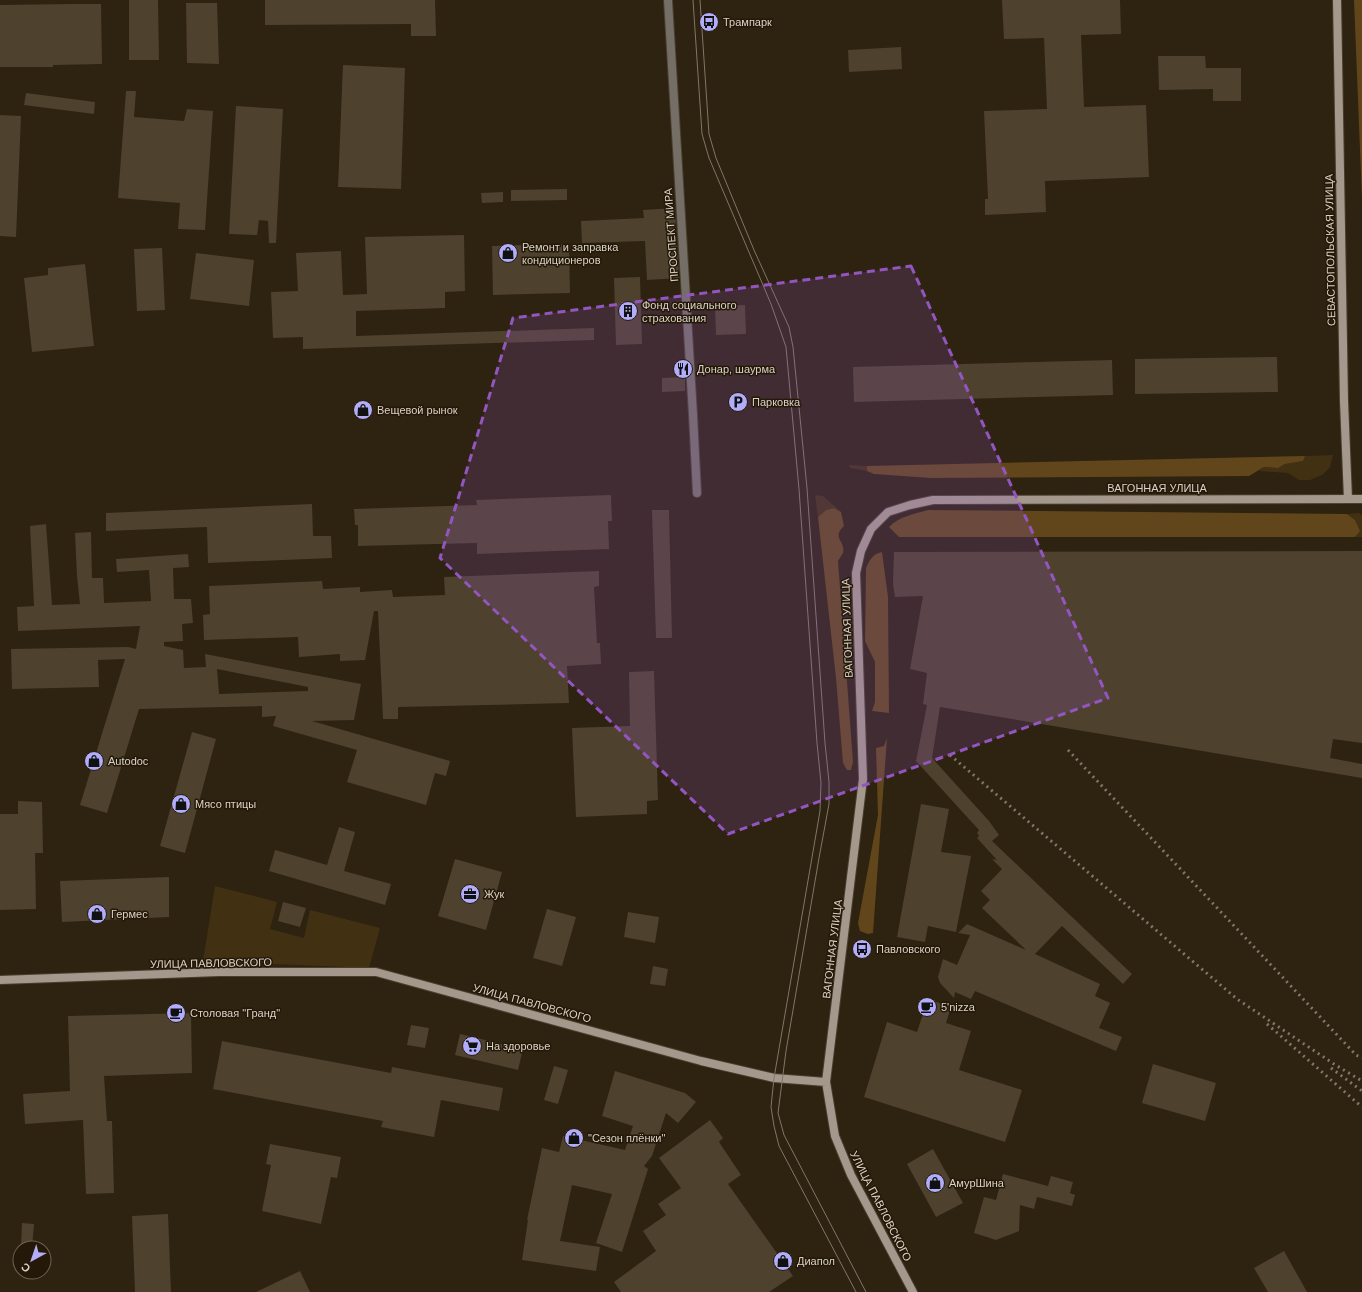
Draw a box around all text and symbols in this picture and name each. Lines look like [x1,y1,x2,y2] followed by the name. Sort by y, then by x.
[698,11,720,33] bus stop icon: Трампарк
[723,16,772,28] place label: Трампарк
[1323,173,1337,326] street label: СЕВАСТОПОЛЬСКАЯ УЛИЦА
[662,187,680,282] street label: ПРОСПЕКТ МИРА
[522,241,619,266] place label: Ремонт и заправка кондиционеров
[497,242,519,264] shop icon: Ремонт и заправка кондиционеров
[642,299,737,324] place label: Фонд социального страхования
[617,300,639,322] building icon: Фонд социального страхования
[672,358,694,380] restaurant icon: Донар, шаурма
[697,363,776,375] place label: Донар, шаурма
[727,391,749,413] parking icon: Парковка
[752,396,801,408] place label: Парковка
[352,399,374,421] shop icon: Вещевой рынок
[377,404,458,416] place label: Вещевой рынок
[1107,482,1207,494] street label: ВАГОННАЯ УЛИЦА
[839,577,855,678] street label: ВАГОННАЯ УЛИЦА
[83,750,105,772] shop icon: Autodoc
[108,755,149,767] place label: Autodoc
[170,793,192,815] shop icon: Мясо птицы
[195,798,256,810] place label: Мясо птицы
[459,883,481,905] office icon: Жук
[484,888,505,900] place label: Жук
[820,898,844,999] street label: ВАГОННАЯ УЛИЦА
[86,903,108,925] shop icon: Гермес
[111,908,148,920] place label: Гермес
[851,938,873,960] bus stop icon: Павловского
[876,943,940,955] place label: Павловского
[150,956,273,970] street label: УЛИЦА ПАВЛОВСКОГО
[471,981,593,1025] street label: УЛИЦА ПАВЛОВСКОГО
[916,996,938,1018] cafe icon: 5'nizza
[941,1001,976,1013] place label: 5'nizza
[165,1002,187,1024] cafe icon: Столовая "Гранд"
[190,1007,280,1019] place label: Столовая "Гранд"
[461,1035,483,1057] supermarket icon: На здоровье
[486,1040,550,1052] place label: На здоровье
[563,1127,585,1149] shop icon: "Сезон плёнки"
[588,1132,665,1144] place label: "Сезон плёнки"
[848,1149,914,1264] street label: УЛИЦА ПАВЛОВСКОГО
[924,1172,946,1194] shop icon: АмурШина
[949,1177,1005,1189] place label: АмурШина
[12,1240,52,1280] north arrow
[772,1250,794,1272] shop icon: Диапол
[797,1255,835,1267] place label: Диапол
[19,1260,32,1275] text: С

